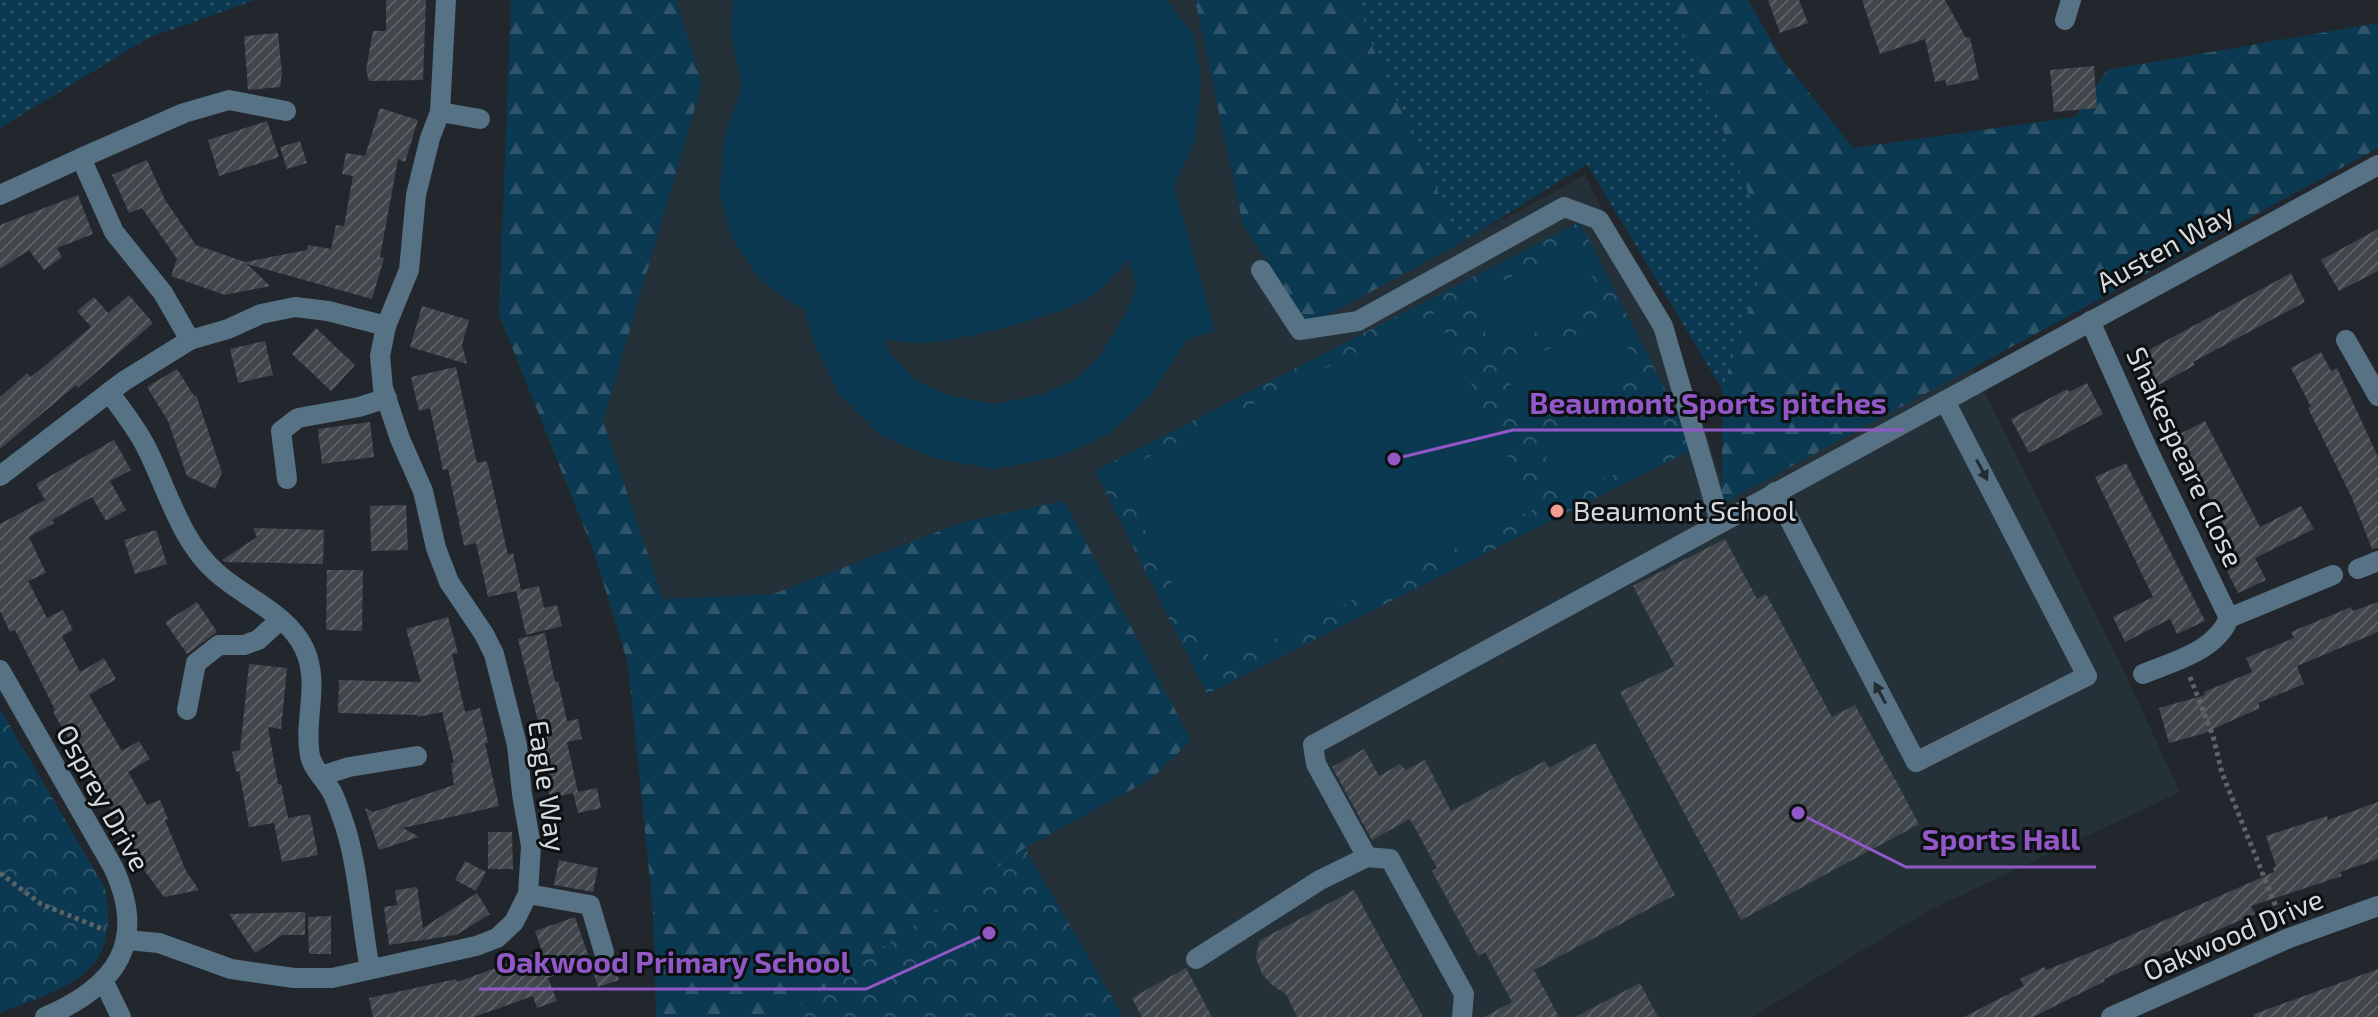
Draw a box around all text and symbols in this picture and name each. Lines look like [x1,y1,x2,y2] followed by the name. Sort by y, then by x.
[2090,195,2239,299] street label: Austen Way
[2120,341,2252,572] street label: Shakespeare Close
[1513,376,1903,430] callout: Beaumont Sports pitches
[1529,384,1887,420] text: Beaumont Sports pitches
[1975,459,1988,482] one-way arrow
[1573,493,1797,527] place label: Beaumont School
[1548,502,1566,520] marker: Beaumont School
[1873,681,1886,704] one-way arrow
[50,718,158,877] street label: Osprey Drive
[522,718,574,854] street label: Eagle Way
[1906,813,2096,867] callout: Sports Hall
[1922,820,2080,856] text: Sports Hall
[2138,881,2328,987] street label: Oakwood Drive
[479,935,866,989] callout: Oakwood Primary School
[496,943,850,980] text: Oakwood Primary School

